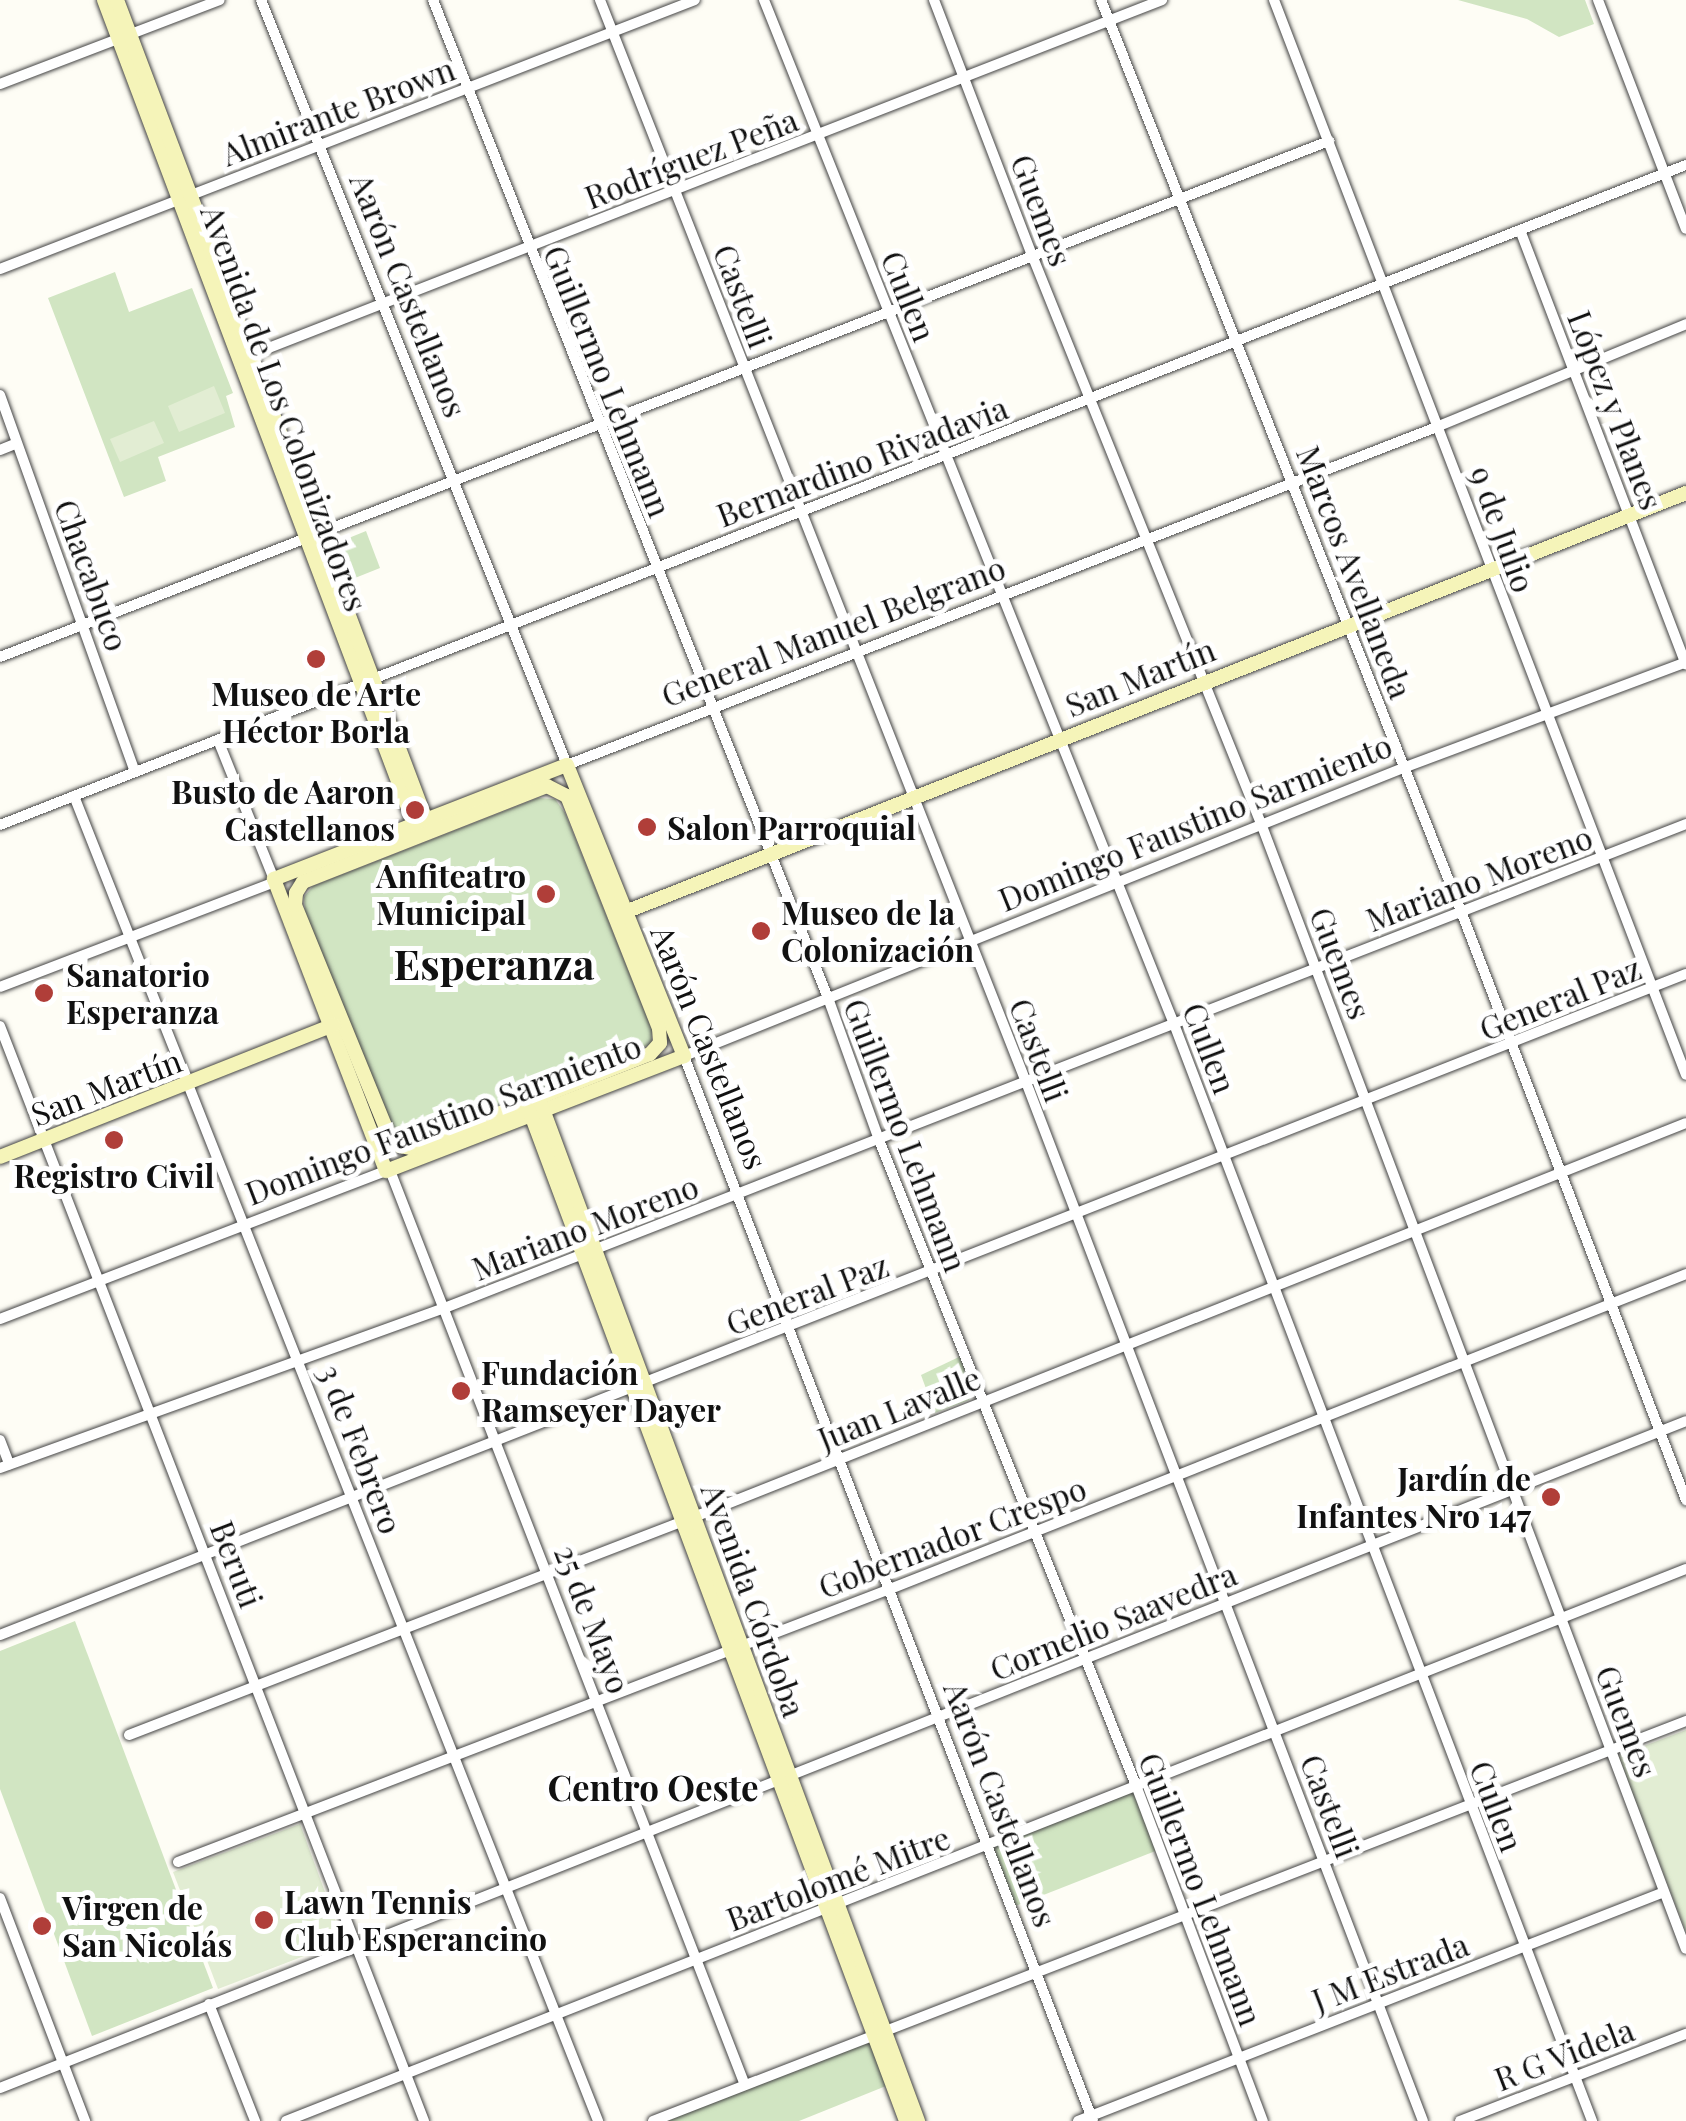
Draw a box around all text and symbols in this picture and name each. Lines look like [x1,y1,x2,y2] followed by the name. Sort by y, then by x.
[216,49,460,173] street label: Almirante Brown
[579,100,803,216] street label: Rodríguez Peña
[1003,149,1081,271] street label: Guemes
[343,168,475,422] street label: Aarón Castellanos
[194,200,376,616] street label: Avenida de Los Colonizadores
[706,239,780,353] street label: Castelli
[536,240,680,522] street label: Guillermo Lehmann
[874,245,944,347] street label: Cullen
[1560,304,1672,516] street label: López y Planes
[711,388,1013,534] street label: Bernardino Rivadavia
[1289,440,1421,704] street label: Marcos Avellaneda
[1462,461,1544,597] street label: 9 de Julio
[47,494,137,656] street label: Chacabuco
[656,548,1010,714] street label: General Manuel Belgrano
[1060,630,1220,724] street label: San Martín
[305,648,327,670] marker: Museo de Arte Héctor Borla
[210,675,422,750] place label: Museo de Arte Héctor Borla
[993,725,1397,919] street label: Domingo Faustino Sarmiento
[170,773,395,848] place label: Busto de Aaron Castellanos
[404,799,426,821] marker: Busto de Aaron Castellanos
[667,808,916,846] place label: Salon Parroquial
[636,816,658,838] marker: Salon Parroquial
[1361,817,1597,939] street label: Mariano Moreno
[376,857,526,932] place label: Anfiteatro Municipal
[535,883,557,905] marker: Anfiteatro Municipal
[781,894,974,969] place label: Museo de la Colonización
[1302,902,1380,1024] street label: Guemes
[644,920,776,1174] street label: Aarón Castellanos
[750,920,772,942] marker: Museo de la Colonización
[394,938,594,988] district label: Esperanza
[1474,948,1646,1048] street label: General Paz
[66,956,219,1031] place label: Sanatorio Esperanza
[31,980,57,1006] marker: Sanatorio Esperanza
[836,993,976,1277] street label: Guillermo Lehmann
[1002,993,1076,1107] street label: Castelli
[1175,997,1245,1099] street label: Cullen
[240,1026,646,1212] street label: Domingo Faustino Sarmiento
[25,1041,187,1133] street label: San Martín
[103,1129,125,1151] marker: Registro Civil
[14,1156,214,1194] place label: Registro Civil
[467,1166,703,1288] street label: Mariano Moreno
[720,1245,894,1343] street label: General Paz
[481,1354,722,1429] place label: Fundación Ramseyer Dayer
[812,1358,986,1458] street label: Juan Lavalle
[311,1359,411,1539] street label: 3 de Febrero
[450,1380,472,1402] marker: Fundación Ramseyer Dayer
[1296,1460,1531,1535] place label: Jardín de Infantes Nro 147
[813,1468,1091,1606] street label: Gobernador Crespo
[694,1478,814,1722] street label: Avenida Córdoba
[1540,1486,1562,1508] marker: Jardín de Infantes Nro 147
[203,1515,271,1613] street label: Beruti
[547,1539,639,1699] street label: 25 de Mayo
[984,1554,1242,1688] street label: Cornelio Saavedra
[1588,1660,1666,1782] street label: Guemes
[937,1676,1065,1932] street label: Aarón Castellanos
[1131,1747,1271,2031] street label: Guillermo Lehmann
[1293,1749,1367,1863] street label: Castelli
[1462,1755,1532,1857] street label: Cullen
[547,1766,759,1808] district label: Centro Oeste
[721,1818,955,1938] street label: Bartolomé Mitre
[284,1883,547,1958] place label: Lawn Tennis Club Esperancino
[62,1889,232,1964] place label: Virgen de San Nicolás
[253,1909,275,1931] marker: Lawn Tennis Club Esperancino
[31,1915,53,1937] marker: Virgen de San Nicolás
[1307,1925,1473,2019] street label: J M Estrada
[1488,2010,1640,2098] street label: R G Videla

